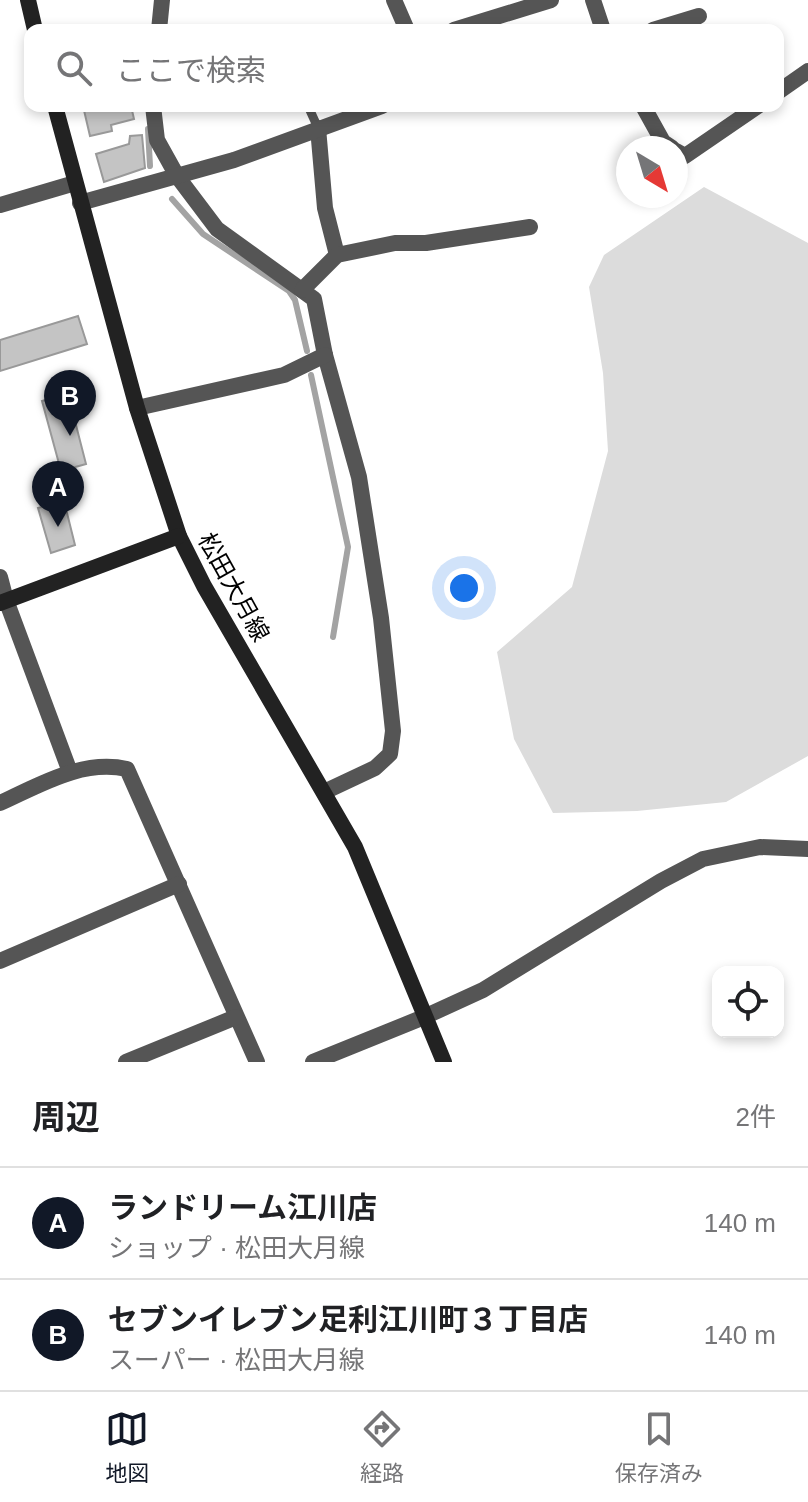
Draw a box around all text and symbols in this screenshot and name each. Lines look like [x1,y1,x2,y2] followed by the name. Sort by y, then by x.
[24,24,784,112] search box
[52,46,96,90] icon: search
[116,54,266,87] text: ここで検索
[616,136,688,208] north arrow
[44,370,96,436] pin: B
[32,461,84,527] pin: A
[193,528,275,646] street label: 松田大月線
[444,568,484,608] your location
[712,966,784,1038] map controls
[712,966,784,1038] button: locate
[32,1098,100,1136] text: 周辺
[736,1102,776,1132] text: 2件
[108,1191,377,1224] text: ランドリーム江川店
[49,1208,67,1238] text: A
[704,1208,776,1238] text: 140 m
[108,1233,365,1263] text: ショップ · 松田大月線
[108,1303,588,1336] text: セブンイレブン足利江川町３丁目店
[49,1320,67,1350] text: B
[704,1320,776,1350] text: 140 m
[108,1345,365,1375] text: スーパー · 松田大月線
[105,1407,149,1487] tab: 地図
[360,1407,404,1487] tab: 経路
[615,1407,703,1487] tab: 保存済み

